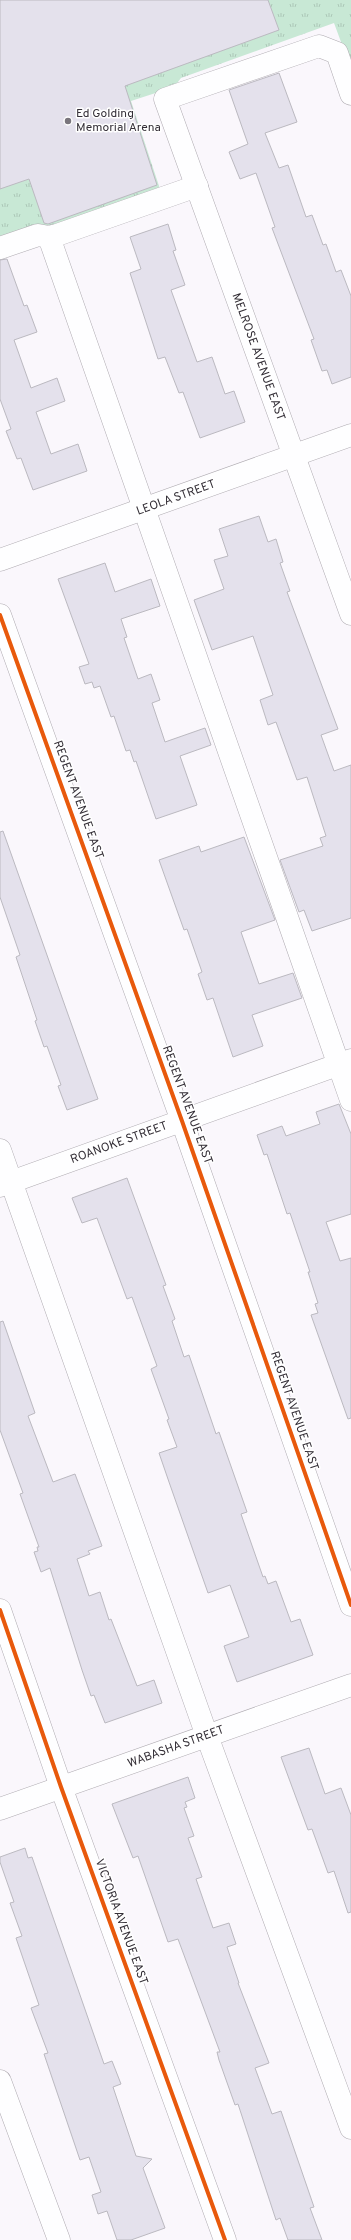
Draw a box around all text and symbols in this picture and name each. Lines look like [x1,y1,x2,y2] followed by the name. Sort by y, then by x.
[76,106,161,136] place label: Ed Golding Memorial Arena
[63,116,73,126] marker: Ed Golding Memorial Arena
[227,291,289,423] street label: MELROSE AVENUE EAST
[134,476,218,520] street label: LEOLA STREET
[49,738,107,862] street label: REGENT AVENUE EAST
[158,1043,216,1167] street label: REGENT AVENUE EAST
[68,1118,170,1168] street label: ROANOKE STREET
[266,1349,322,1473] street label: REGENT AVENUE EAST
[125,1722,227,1772] street label: WABASHA STREET
[91,1857,151,1987] street label: VICTORIA AVENUE EAST

